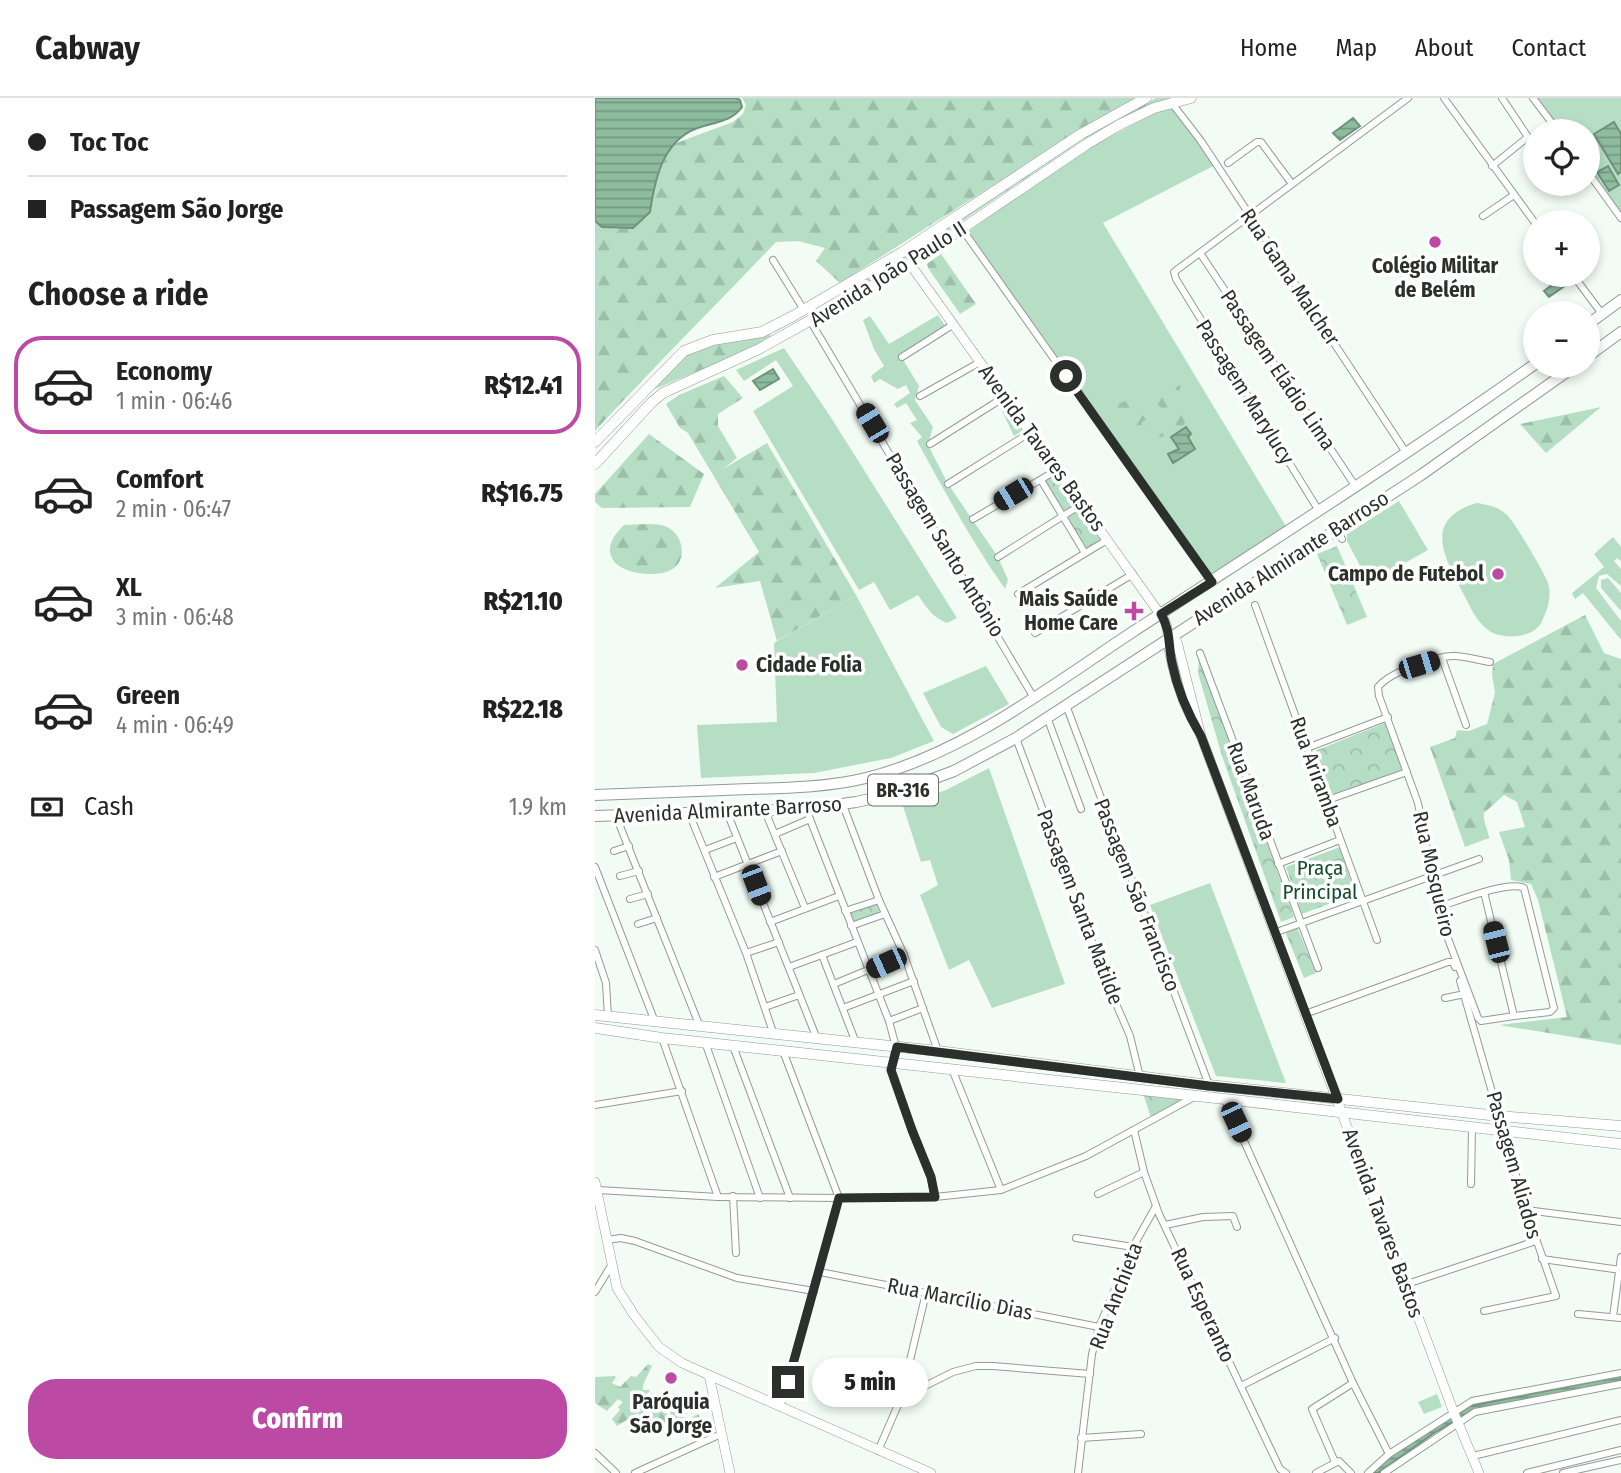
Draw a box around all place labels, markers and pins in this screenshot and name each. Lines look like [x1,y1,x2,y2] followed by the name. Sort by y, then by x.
[1427,234,1443,250] marker: Colégio Militar de Belém
[1372,253,1499,303] place label: Colégio Militar de Belém
[1328,561,1484,587] place label: Campo de Futebol
[1490,566,1506,582] marker: Campo de Futebol
[1019,586,1118,636] place label: Mais Saúde Home Care
[1124,601,1144,621] marker: Mais Saúde Home Care
[756,652,862,678] place label: Cidade Folia
[734,657,750,673] marker: Cidade Folia
[663,1370,679,1386] marker: Paróquia São Jorge
[630,1389,713,1439] place label: Paróquia São Jorge

